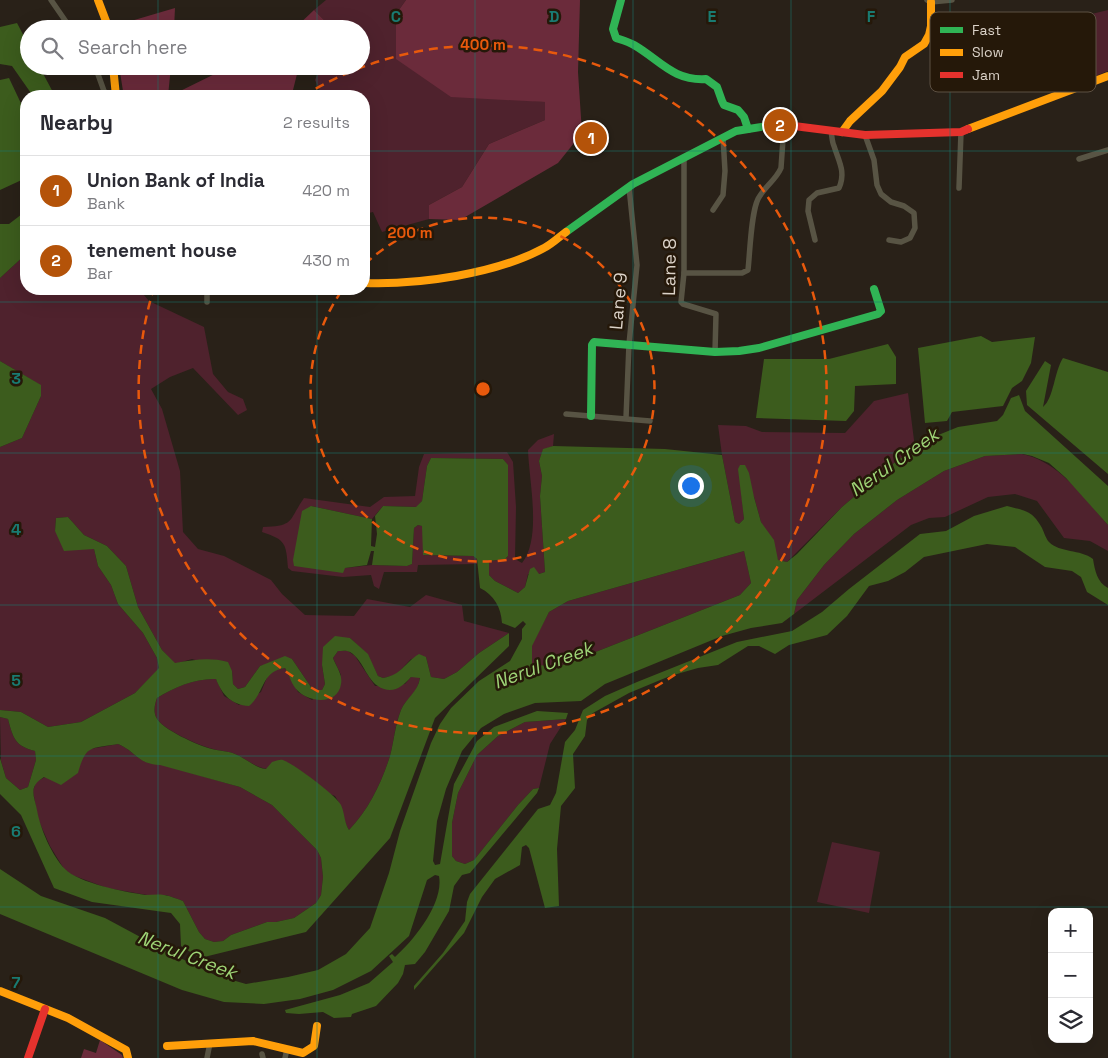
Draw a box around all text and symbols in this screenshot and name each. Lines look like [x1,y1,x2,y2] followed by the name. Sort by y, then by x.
[391,6,401,27] text: C
[549,6,559,27] text: D
[708,6,717,27] text: E
[867,6,876,27] text: F
[930,12,1096,92] legend
[20,20,370,75] search box
[972,21,1001,39] text: Fast
[38,34,66,62] icon: search
[78,35,188,60] text: Search here
[460,35,506,54] text: 400 m
[972,43,1004,61] text: Slow
[972,66,1000,84] text: Jam
[764,106,796,144] pin: 2
[40,109,113,136] text: Nearby
[283,112,350,133] text: 2 results
[575,119,607,157] pin: 1
[87,168,265,193] text: Union Bank of India
[52,180,60,201] text: 1
[302,180,350,201] text: 420 m
[87,193,125,214] text: Bank
[388,223,432,242] text: 200 m
[87,238,237,263] text: tenement house
[657,238,681,296] street label: Lane 8
[51,250,61,271] text: 2
[302,250,350,271] text: 430 m
[87,263,113,284] text: Bar
[604,271,632,331] street label: Lane 9
[11,368,21,389] text: 3
[474,380,492,398] centre of rings
[844,420,946,502] water label: Nerul Creek
[678,473,704,499] your location
[11,519,21,540] text: 4
[490,635,599,695] water label: Nerul Creek
[11,670,21,691] text: 5
[11,821,21,842] text: 6
[1048,908,1093,1043] map controls
[1048,908,1093,953] button: +
[134,925,243,986] water label: Nerul Creek
[1048,953,1093,998] button: −
[12,972,21,993] text: 7
[1048,998,1093,1043] button: layers

